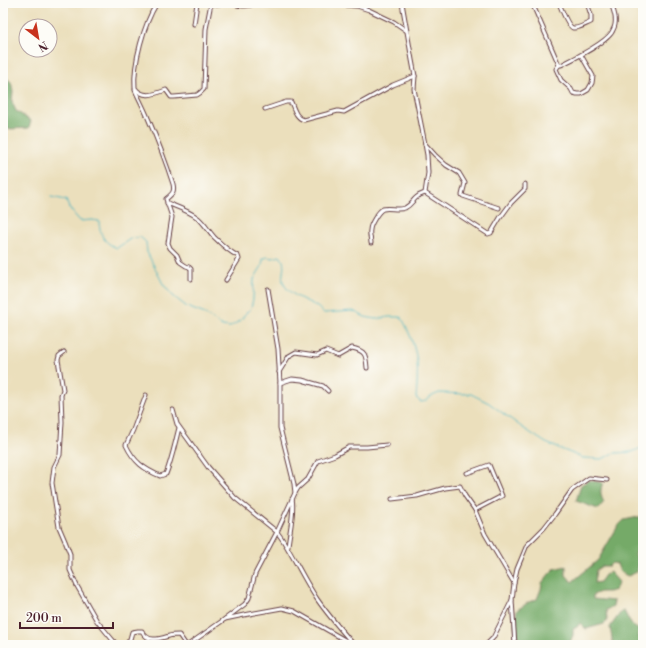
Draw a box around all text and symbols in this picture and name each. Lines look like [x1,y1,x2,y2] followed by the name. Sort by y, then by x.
[18,18,58,58] north arrow
[35,37,50,54] text: N
[20,604,113,630] scale bar
[26,611,62,626] text: 200 m

